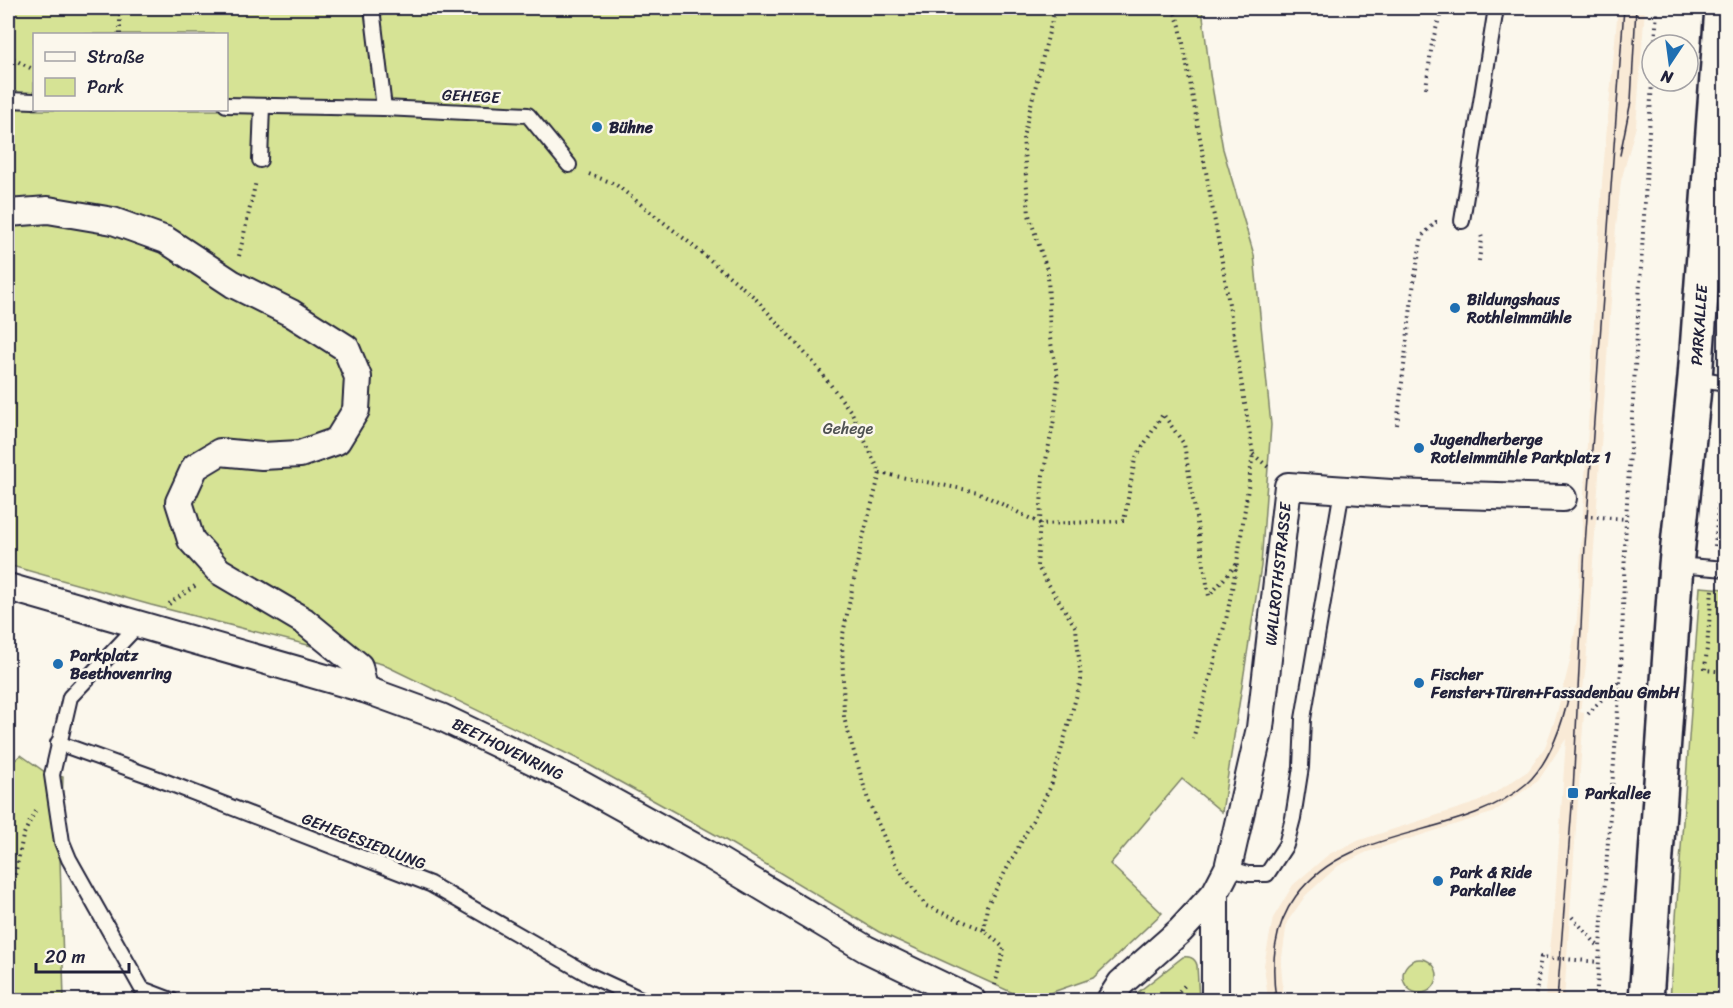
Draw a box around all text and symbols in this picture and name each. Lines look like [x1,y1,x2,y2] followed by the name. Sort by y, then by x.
[33,33,228,111] legend
[1640,33,1700,93] north arrow
[87,41,144,73] text: Straße
[1657,62,1676,93] text: N
[87,71,124,103] text: Park
[441,80,502,112] street label: GEHEGE
[609,113,654,142] place label: Bühne
[590,120,604,134] marker: Bühne
[1682,282,1716,366] street label: PARKALLEE
[1466,285,1573,332] place label: Bildungshaus Rothleimmühle
[1448,301,1462,315] marker: Bildungshaus Rothleimmühle
[823,414,874,443] park label: Gehege
[1430,425,1611,472] place label: Jugendherberge Rotleimmühle Parkplatz 1
[1412,441,1426,455] marker: Jugendherberge Rotleimmühle Parkplatz 1
[1256,500,1300,647] street label: WALLROTHSTRASSE
[70,641,173,688] place label: Parkplatz Beethovenring
[51,657,65,671] marker: Parkplatz Beethovenring
[1430,660,1680,707] place label: Fischer Fenster+Türen+Fassadenbau GmbH
[1412,676,1426,690] marker: Fischer Fenster+Türen+Fassadenbau GmbH
[447,709,569,789] street label: BEETHOVENRING
[1585,779,1652,808] place label: Parkallee
[1566,786,1580,800] marker: Parkallee
[297,804,431,878] street label: GEHEGESIEDLUNG
[1450,858,1533,905] place label: Park & Ride Parkallee
[1431,874,1445,888] marker: Park & Ride Parkallee
[36,936,129,974] scale bar
[45,941,85,973] text: 20 m

